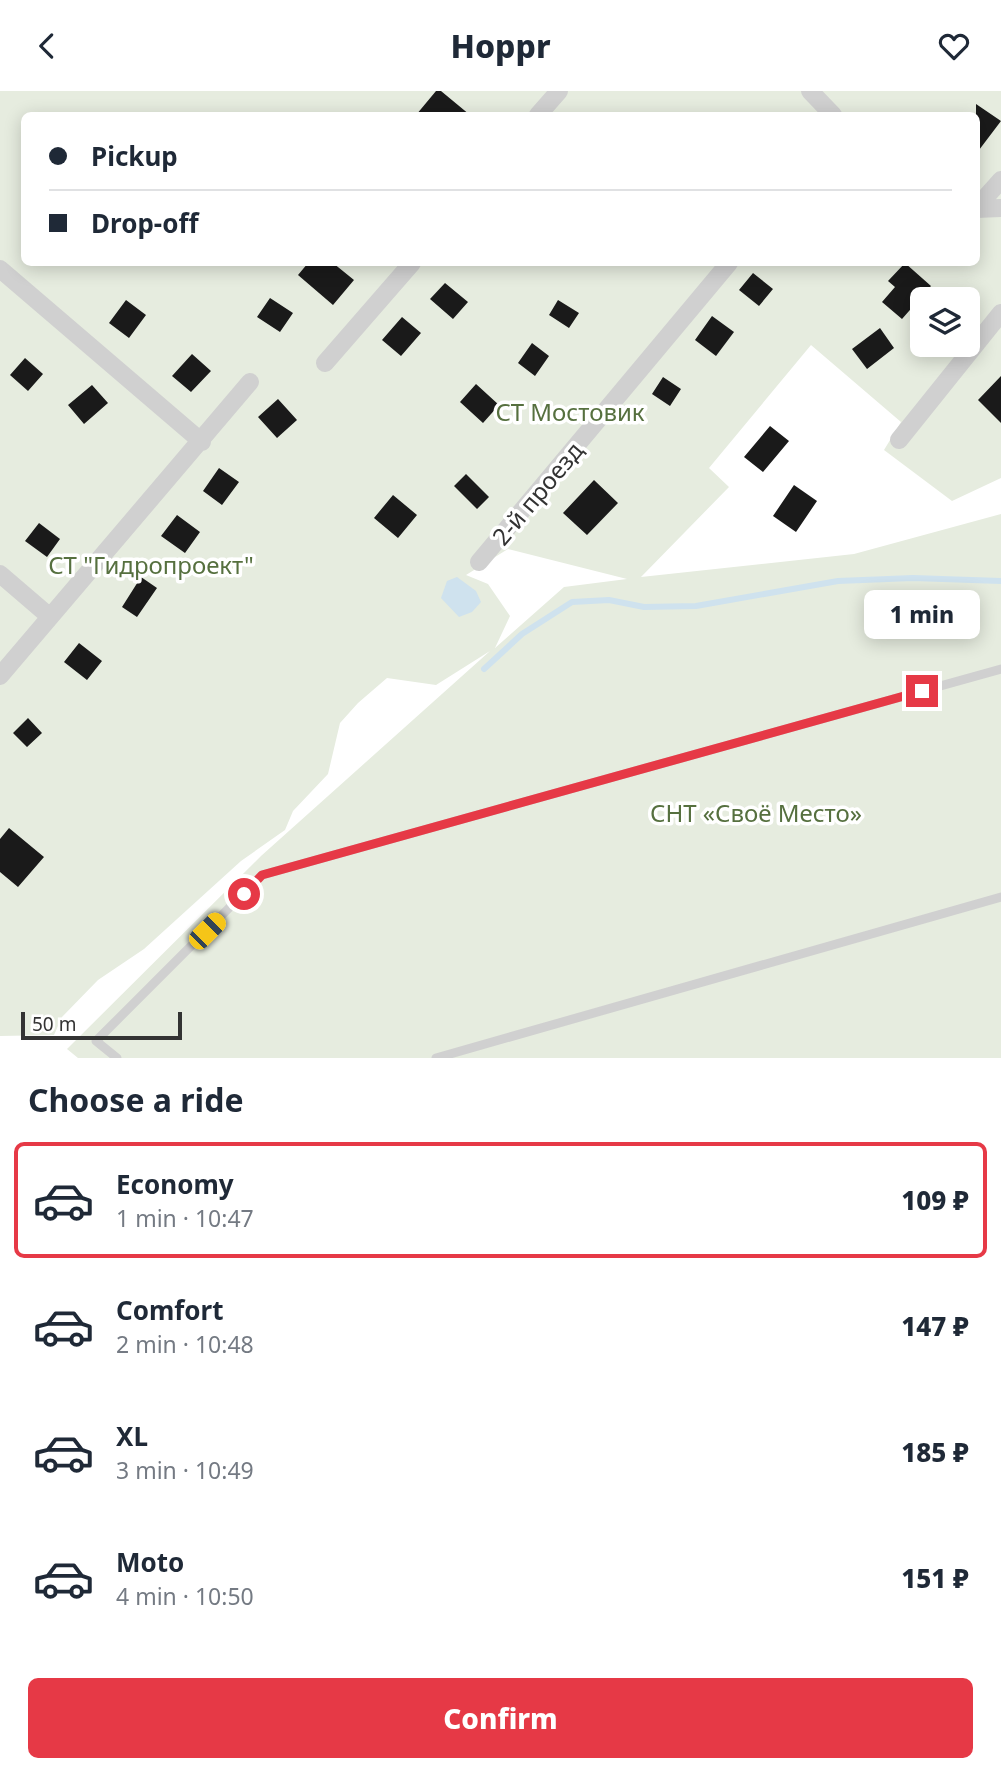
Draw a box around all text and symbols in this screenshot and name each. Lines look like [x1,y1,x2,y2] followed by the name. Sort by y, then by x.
[450,24,551,67] text: Hoppr
[28,27,66,65] icon: back
[935,27,973,65] icon: heart
[91,138,178,174] text: Pickup
[91,205,198,241] text: Drop-off
[910,287,980,357] map controls
[910,287,980,357] button: layers
[495,395,645,428] park label: СТ Мостовик
[484,434,590,552] street label: 2-й проезд
[48,548,254,581] park label: СТ "Гидропроект"
[864,589,980,639] callout: 1 min
[890,598,954,630] text: 1 min
[906,675,938,707] route end
[650,796,862,829] park label: СНТ «Своё Место»
[228,878,260,910] route start
[185,909,230,953] car
[21,1009,182,1041] scale bar
[32,1011,76,1037] text: 50 m
[28,1078,244,1121] text: Choose a ride
[116,1166,234,1202] text: Economy
[32,1169,95,1232] icon: car
[901,1182,969,1218] text: 109 ₽
[116,1202,254,1234] text: 1 min · 10:47
[116,1292,224,1328] text: Comfort
[32,1295,95,1358] icon: car
[901,1308,969,1344] text: 147 ₽
[116,1328,254,1360] text: 2 min · 10:48
[116,1418,148,1454] text: XL
[32,1421,95,1484] icon: car
[901,1434,969,1470] text: 185 ₽
[116,1454,254,1486] text: 3 min · 10:49
[116,1544,184,1580] text: Moto
[32,1547,95,1610] icon: car
[901,1560,969,1596] text: 151 ₽
[116,1580,254,1612] text: 4 min · 10:50
[28,1678,973,1758] button: Confirm

